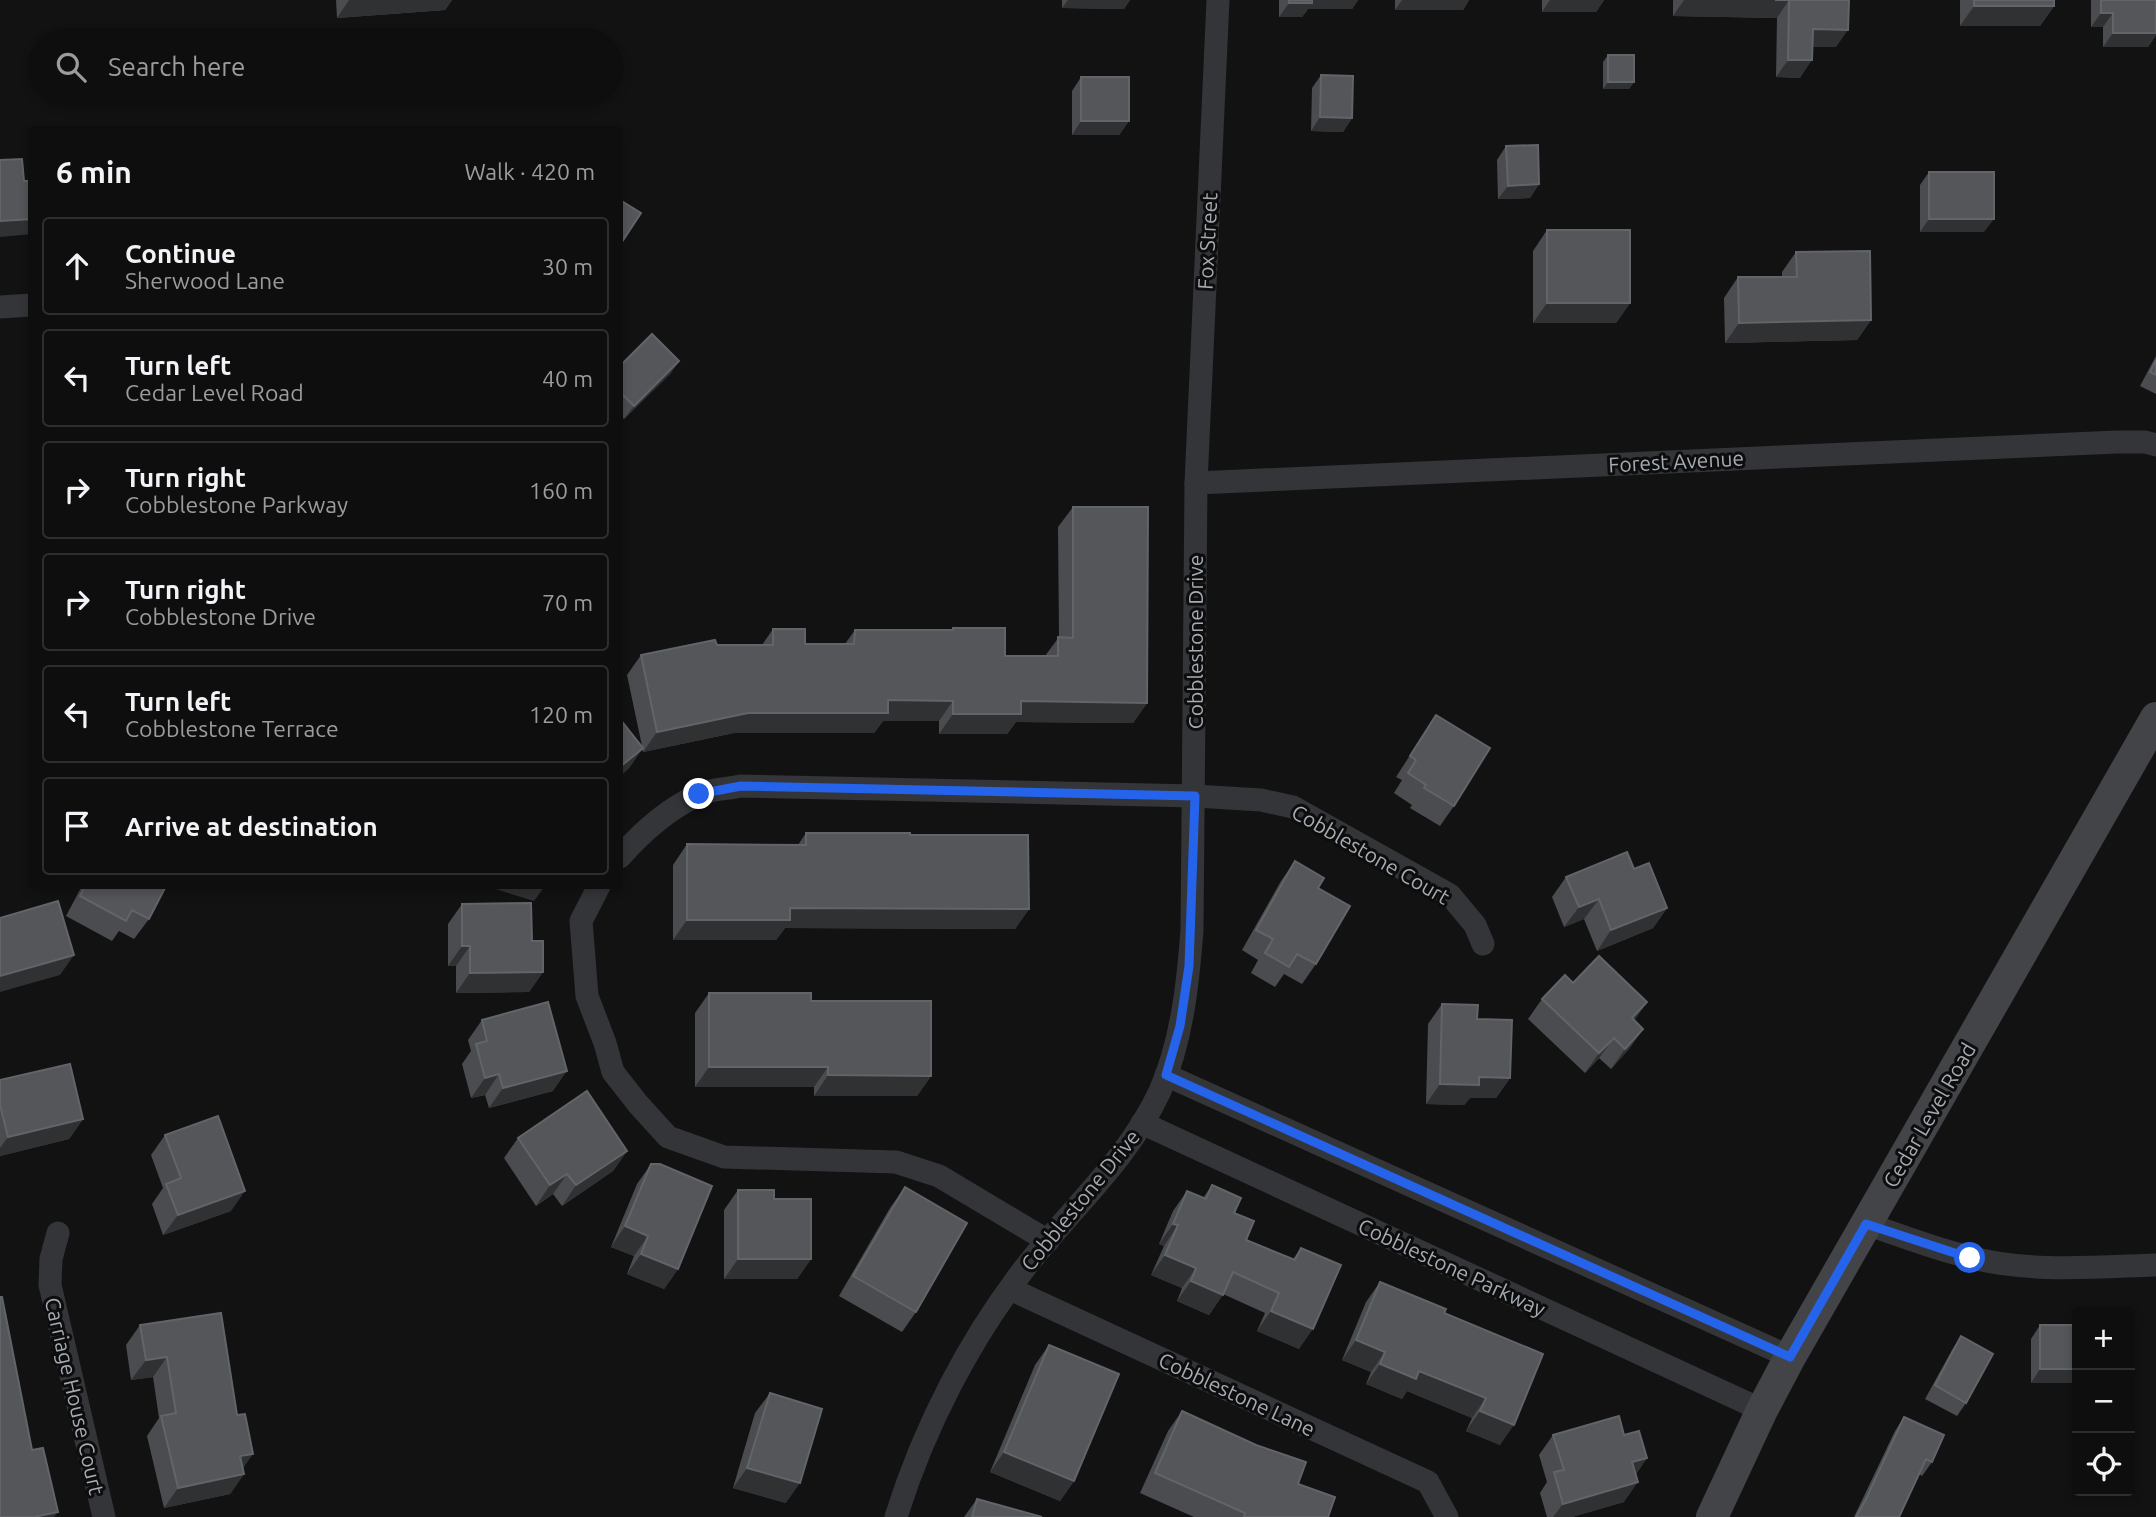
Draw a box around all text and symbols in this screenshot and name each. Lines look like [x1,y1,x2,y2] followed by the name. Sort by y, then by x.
[28,28,623,105] search box
[52,48,90,86] icon: search
[108,52,245,81] text: Search here
[56,155,132,189] text: 6 min
[464,159,595,184] text: Walk · 420 m
[1192,192,1222,290] street label: Fox Street
[125,239,236,268] text: Continue
[58,247,96,285] icon: ahead
[542,254,593,279] text: 30 m
[125,268,285,293] text: Sherwood Lane
[125,351,231,380] text: Turn left
[58,359,96,397] icon: left
[542,366,593,391] text: 40 m
[125,380,304,405] text: Cedar Level Road
[1608,445,1744,477] street label: Forest Avenue
[125,463,246,492] text: Turn right
[58,471,96,509] icon: right
[529,478,593,503] text: 160 m
[125,492,348,517] text: Cobblestone Parkway
[1183,555,1207,729] street label: Cobblestone Drive
[125,575,246,604] text: Turn right
[58,583,96,621] icon: right
[542,590,593,615] text: 70 m
[125,604,316,629] text: Cobblestone Drive
[125,687,231,716] text: Turn left
[58,695,96,733] icon: left
[529,702,593,727] text: 120 m
[125,716,339,741] text: Cobblestone Terrace
[683,778,714,809] route end
[1288,799,1454,909] street label: Cobblestone Court
[58,807,96,845] icon: arrive
[125,812,378,841] text: Arrive at destination
[1878,1038,1980,1192] street label: Cedar Level Road
[1016,1125,1144,1275] street label: Cobblestone Drive
[1355,1213,1549,1321] street label: Cobblestone Parkway
[1954,1242,1985,1273] route start
[41,1295,109,1497] street label: Carriage House Court
[2072,1307,2135,1496] map controls
[2072,1307,2135,1370] button: +
[1155,1347,1319,1441] street label: Cobblestone Lane
[2072,1370,2135,1433] button: −
[2072,1433,2135,1496] button: locate

